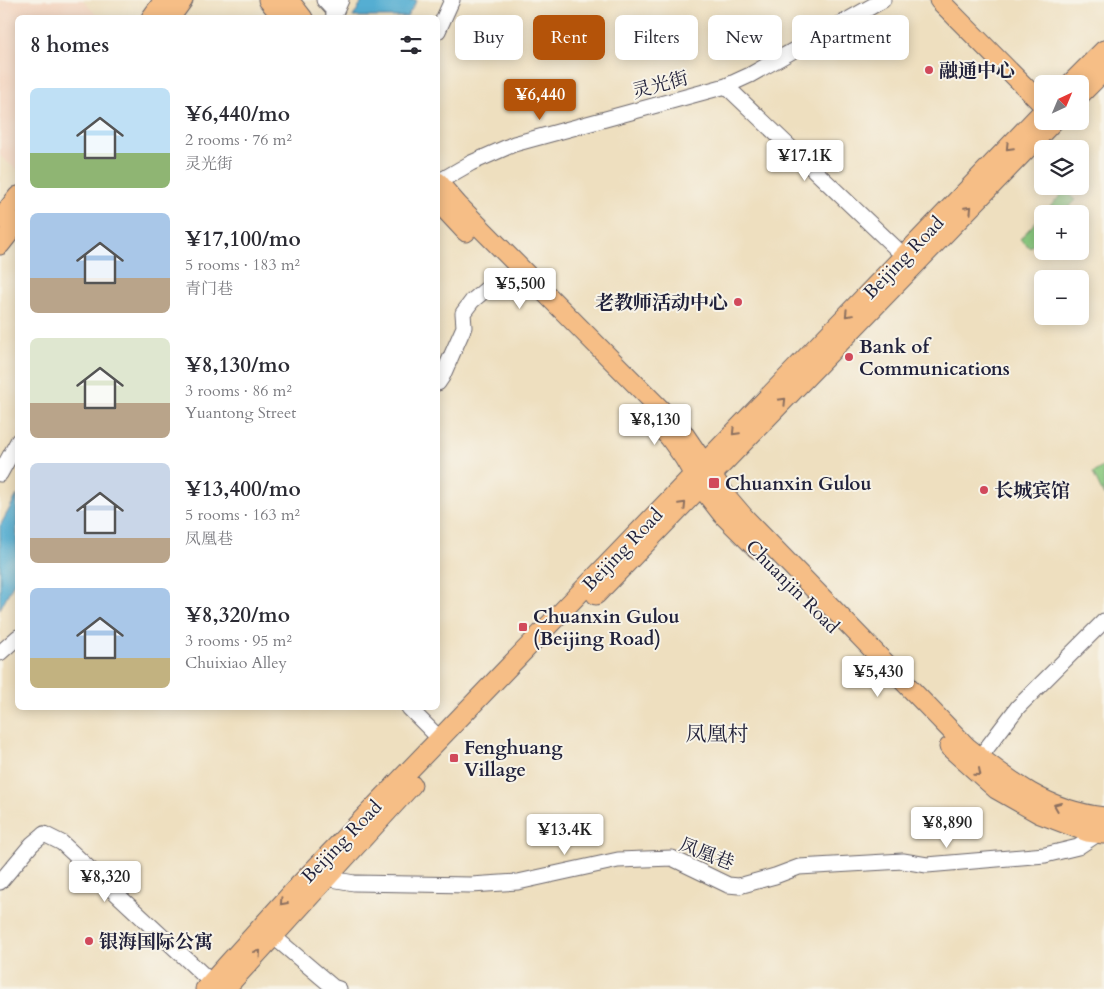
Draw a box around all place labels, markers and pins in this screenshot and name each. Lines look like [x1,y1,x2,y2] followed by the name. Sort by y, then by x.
[939,58,1015,84] place label: 融通中心
[923,64,935,76] marker: 融通中心
[499,78,581,121] pin: ¥6,440
[764,140,846,182] pin: ¥17.1K
[479,268,561,310] pin: ¥5,500
[595,290,728,316] place label: 老教师活动中心
[732,296,744,308] marker: 老教师活动中心
[859,334,1010,382] place label: Bank of Communications
[843,351,855,363] marker: Bank of Communications
[614,404,696,446] pin: ¥8,130
[725,471,872,497] place label: Chuanxin Gulou
[707,476,721,490] marker: Chuanxin Gulou
[994,478,1070,504] place label: 长城宾馆
[978,484,990,496] marker: 长城宾馆
[533,604,680,652] place label: Chuanxin Gulou (Beijing Road)
[517,621,529,633] marker: Chuanxin Gulou (Beijing Road)
[837,656,919,698] pin: ¥5,430
[464,735,563,783] place label: Fenghuang Village
[448,752,460,764] marker: Fenghuang Village
[906,806,988,849] pin: ¥8,890
[524,814,606,856] pin: ¥13.4K
[64,860,146,903] pin: ¥8,320
[99,929,213,955] place label: 银海国际公寓
[83,935,95,947] marker: 银海国际公寓

